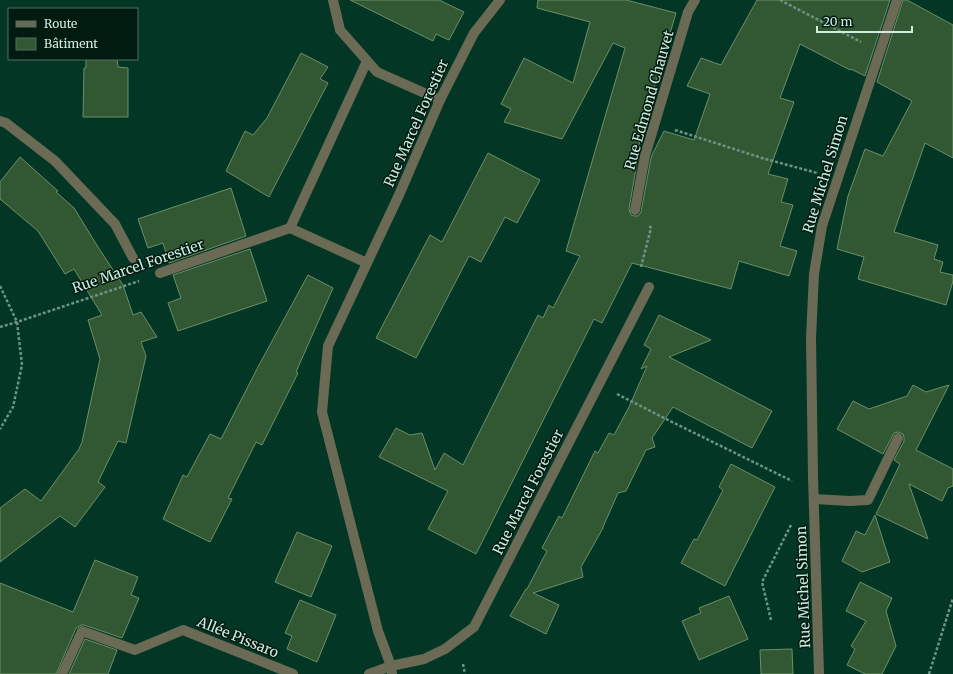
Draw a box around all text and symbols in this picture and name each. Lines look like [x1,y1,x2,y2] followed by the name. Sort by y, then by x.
[8,8,138,60] legend
[817,8,912,34] scale bar
[823,14,852,29] text: 20 m
[44,16,77,31] text: Route
[620,28,678,172] street label: Rue Edmond Chauvet
[44,36,98,51] text: Bâtiment
[380,56,452,190] street label: Rue Marcel Forestier
[799,113,851,235] street label: Rue Michel Simon
[70,235,206,297] street label: Rue Marcel Forestier
[489,426,567,558] street label: Rue Marcel Forestier
[792,526,814,648] street label: Rue Michel Simon
[194,612,281,661] street label: Allée Pissaro

